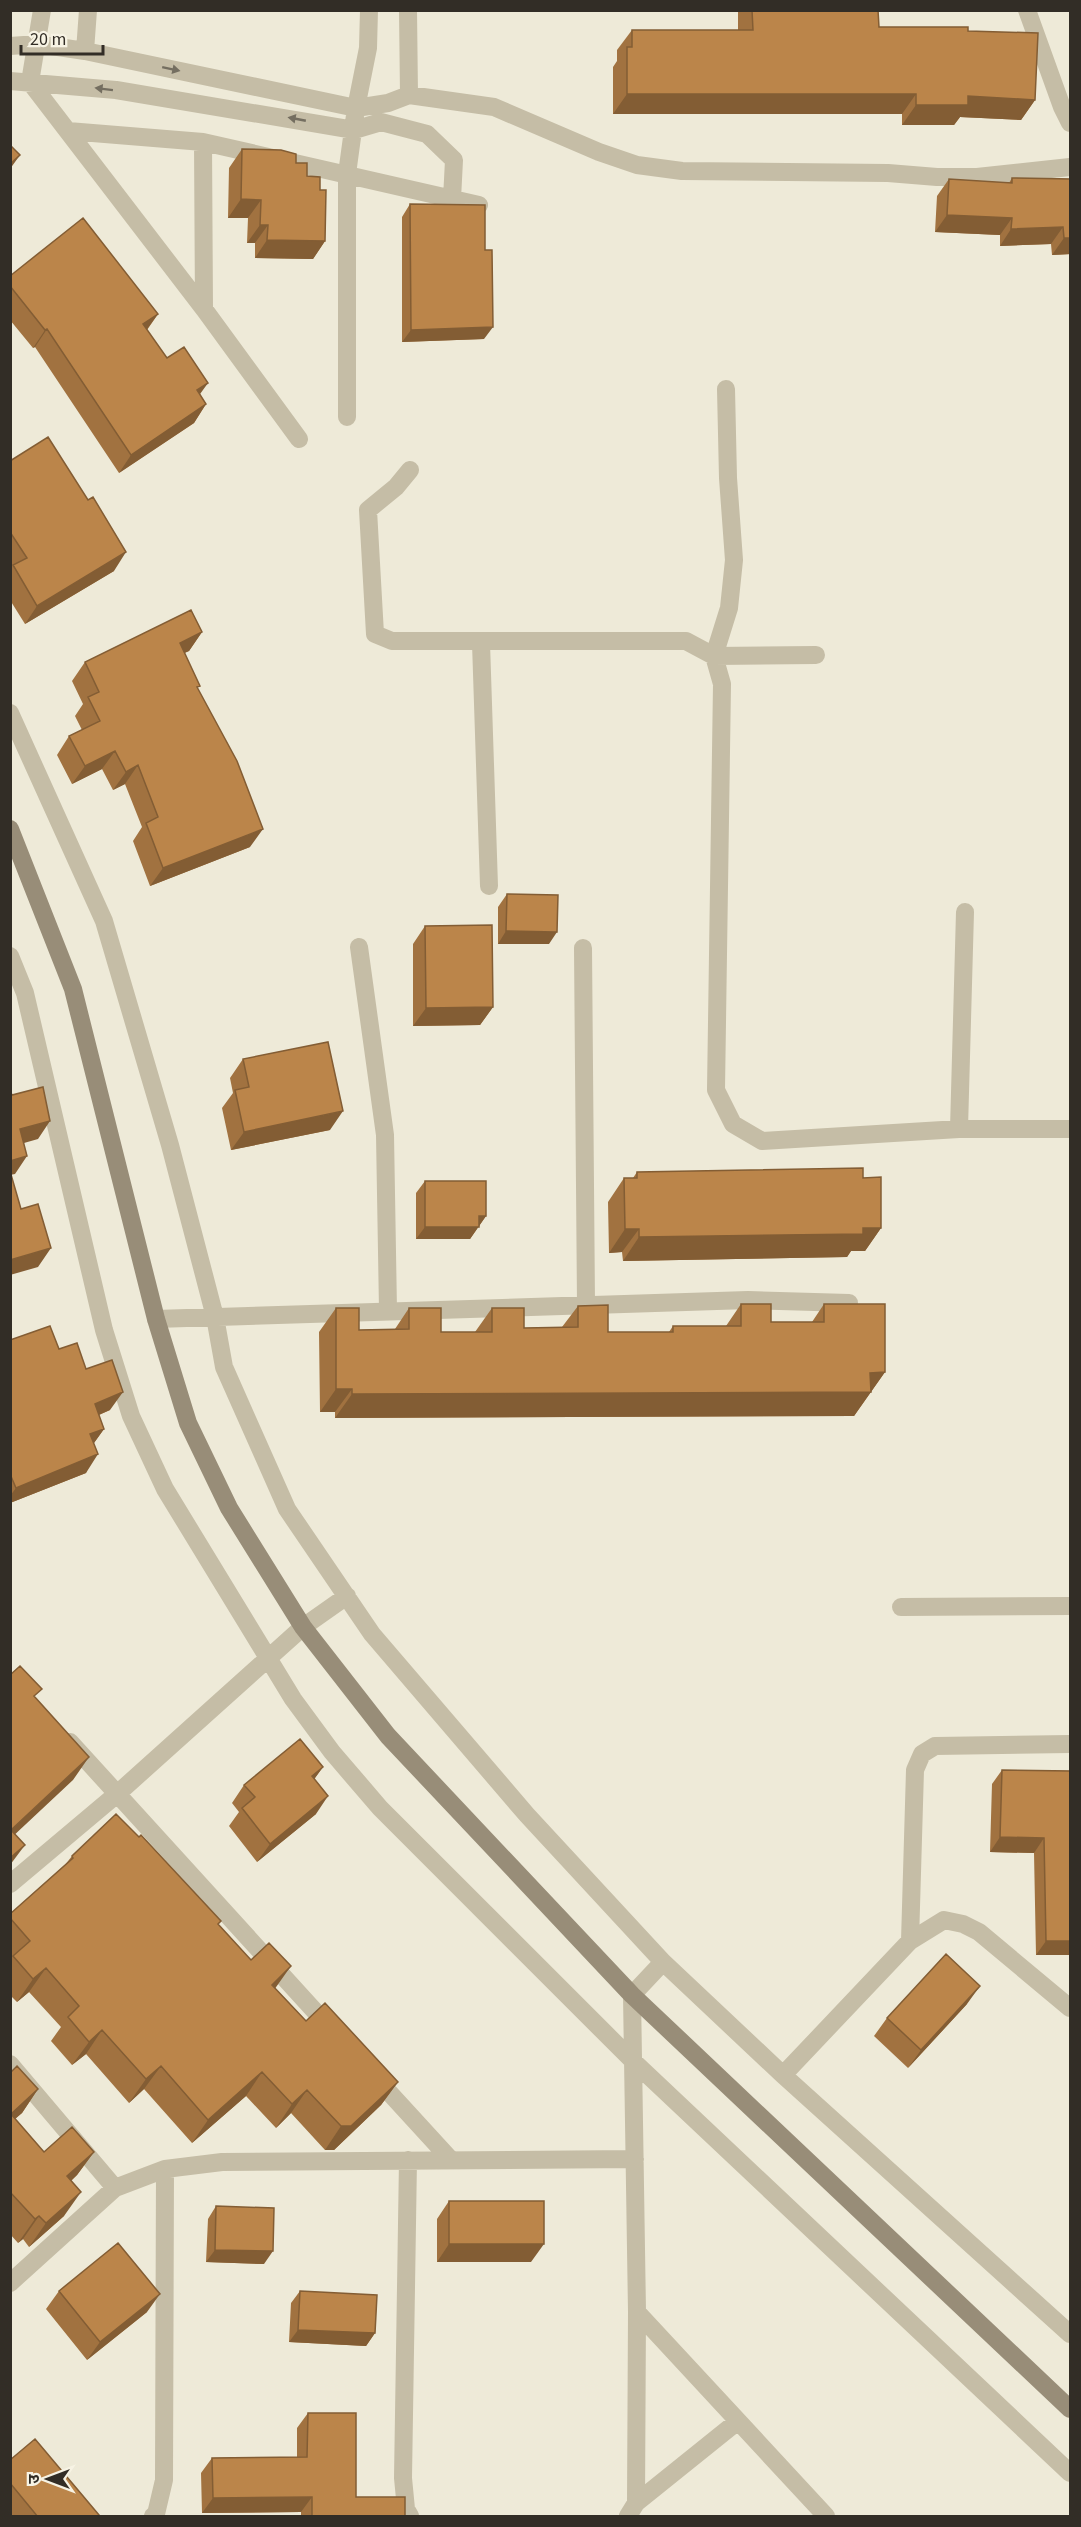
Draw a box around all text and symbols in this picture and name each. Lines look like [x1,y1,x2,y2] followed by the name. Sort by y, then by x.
[21,18,104,56] scale bar
[30,27,66,52] text: 20 m
[162,65,181,75] one-way arrow
[95,84,114,94] one-way arrow
[287,114,306,123] one-way arrow
[18,2449,78,2509] north arrow
[23,2474,45,2484] text: उ

